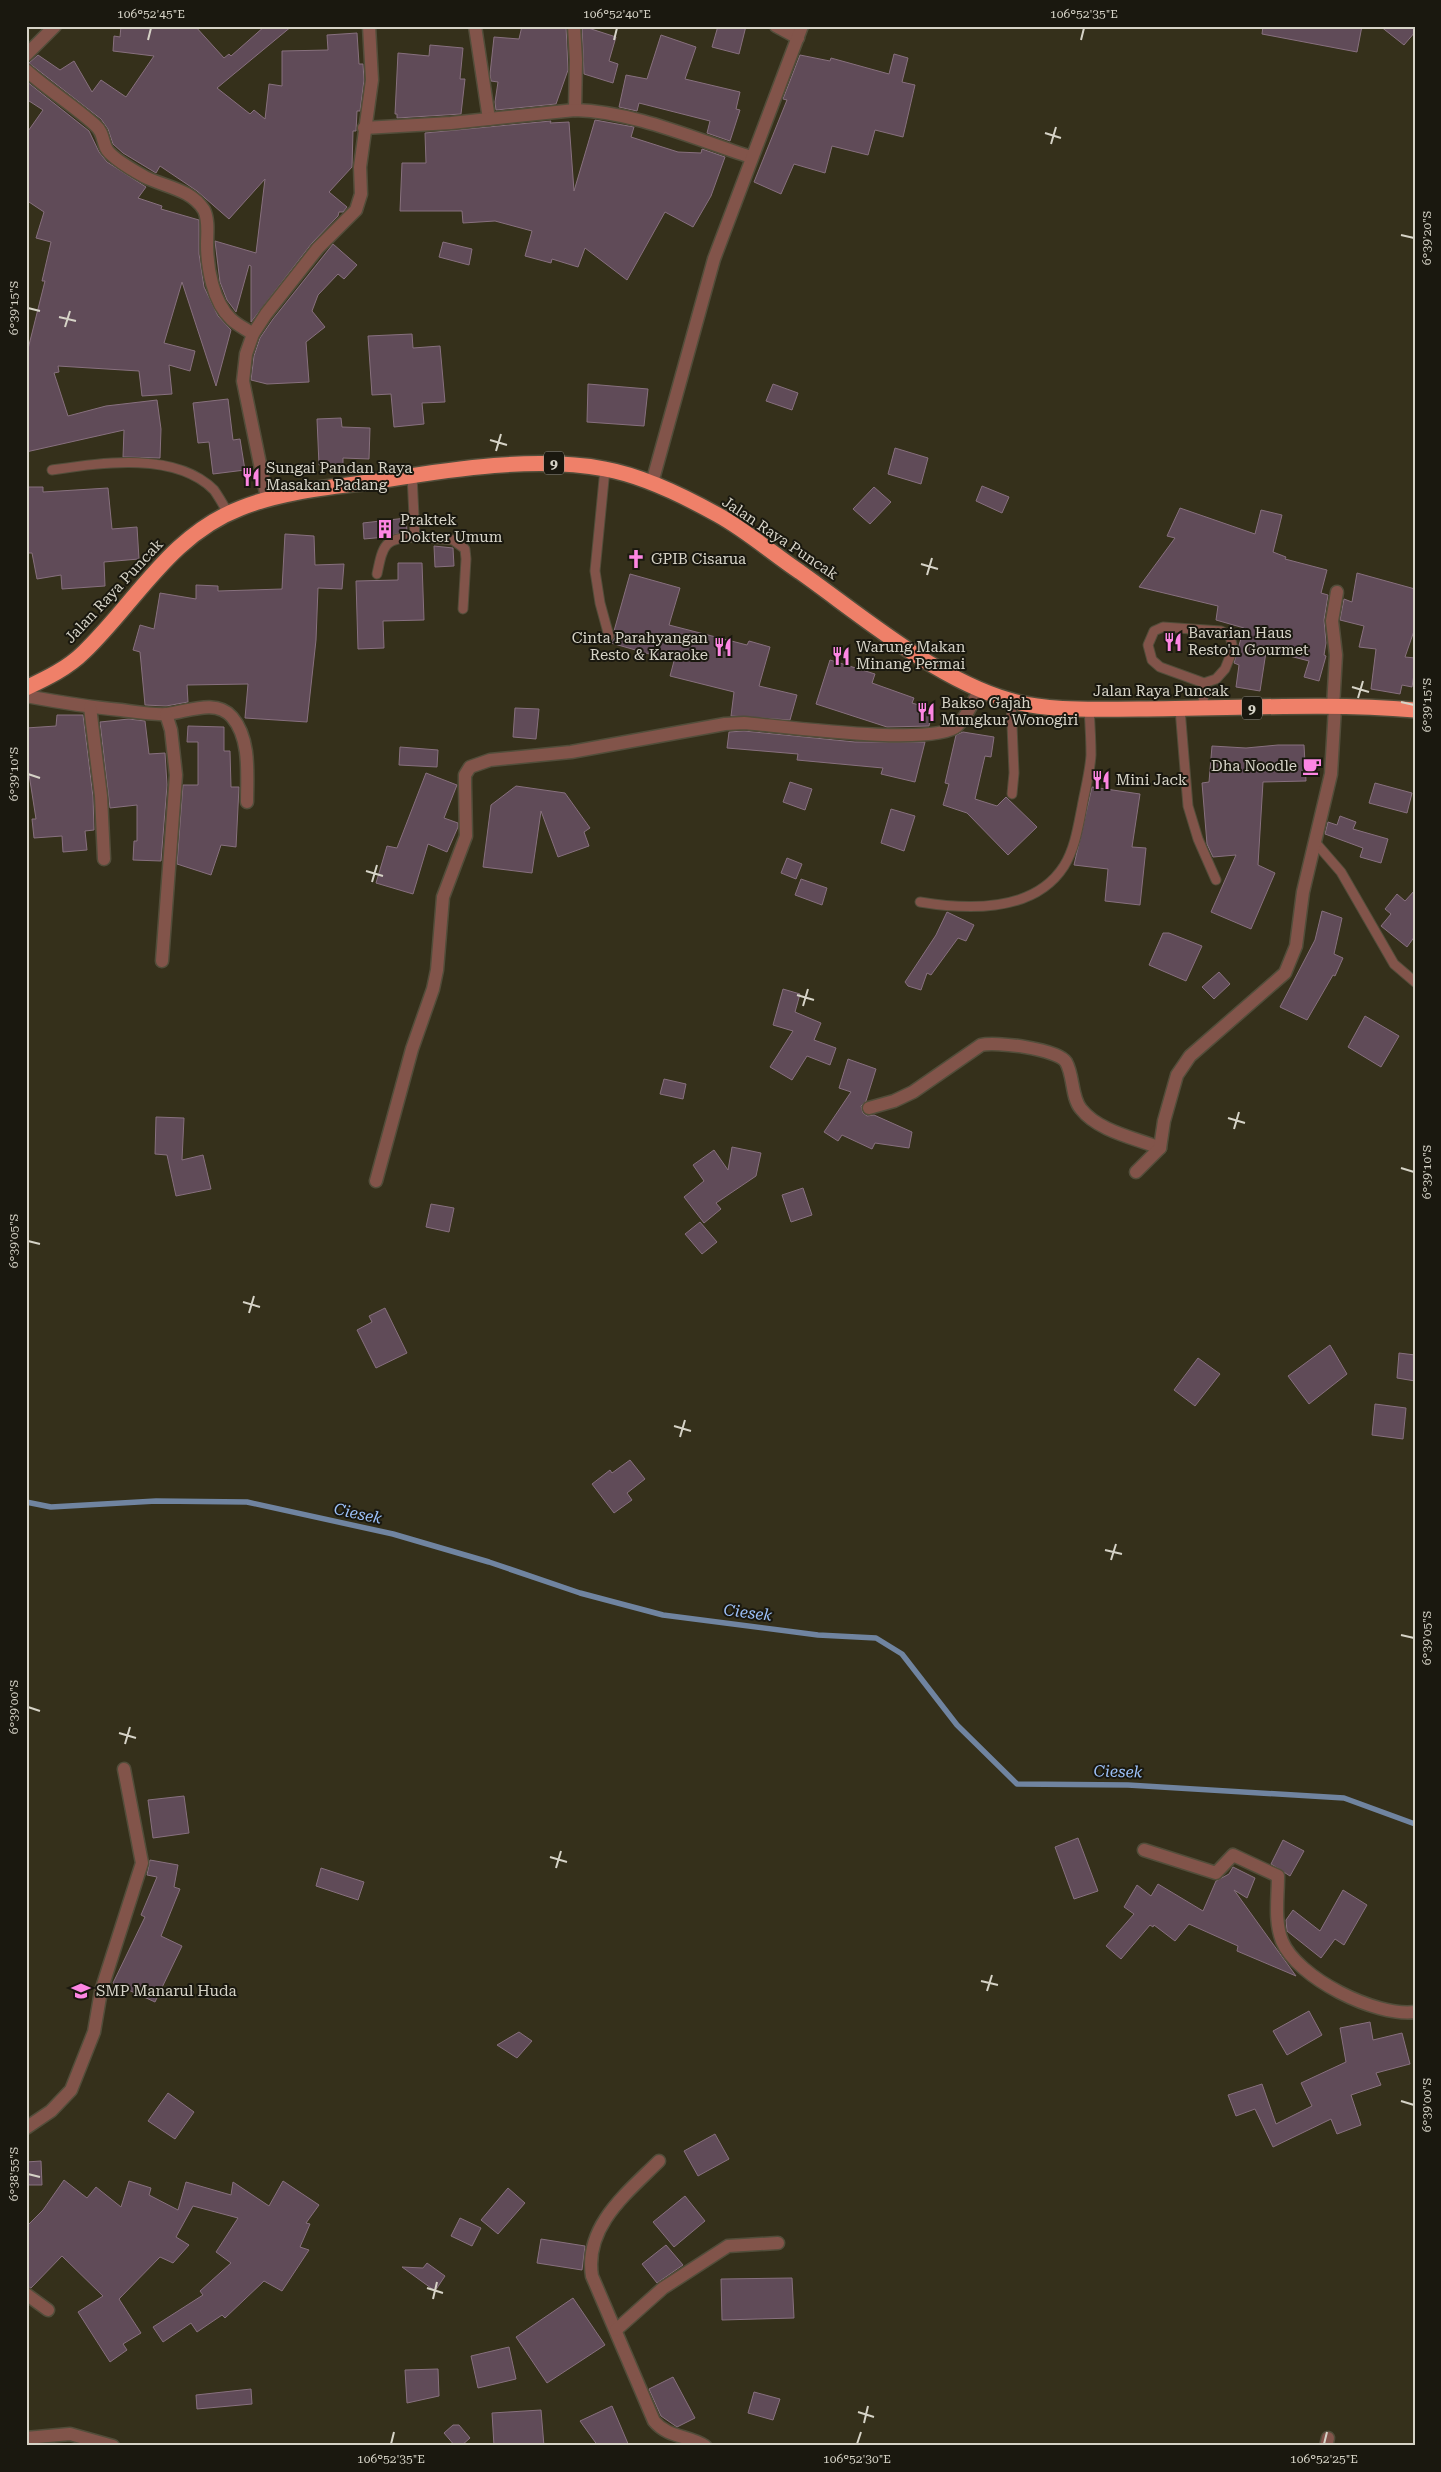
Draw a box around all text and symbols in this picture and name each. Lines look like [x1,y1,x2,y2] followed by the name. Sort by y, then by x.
[117,7,185,21] text: 106°52'45"E
[583,7,651,21] text: 106°52'40"E
[1050,7,1118,21] text: 106°52'35"E
[1420,211,1434,265] text: 6°39'20"S
[7,281,21,335] text: 6°39'15"S
[544,452,564,474] road number: 9
[266,459,412,494] place label: Sungai Pandan Raya Masakan Padang
[240,466,262,488] restaurant icon: Sungai Pandan Raya Masakan Padang
[719,493,842,584] street label: Jalan Raya Puncak
[400,511,503,546] place label: Praktek Dokter Umum
[374,518,396,540] building icon: Praktek Dokter Umum
[61,535,167,647] street label: Jalan Raya Puncak
[625,548,647,570] church icon: GPIB Cisarua
[651,550,746,568] place label: GPIB Cisarua
[1188,624,1309,659] place label: Bavarian Haus Resto'n Gourmet
[572,629,708,664] place label: Cinta Parahyangan Resto & Karaoke
[1162,631,1184,653] restaurant icon: Bavarian Haus Resto'n Gourmet
[712,636,734,658] restaurant icon: Cinta Parahyangan Resto & Karaoke
[856,638,966,673] place label: Warung Makan Minang Permai
[830,645,852,667] restaurant icon: Warung Makan Minang Permai
[1420,678,1434,732] text: 6°39'15"S
[1093,682,1229,700] street label: Jalan Raya Puncak
[941,694,1079,729] place label: Bakso Gajah Mungkur Wonogiri
[1242,696,1262,720] road number: 9
[915,701,937,723] restaurant icon: Bakso Gajah Mungkur Wonogiri
[7,747,21,801] text: 6°39'10"S
[1301,755,1323,777] cafe icon: Dha Noodle
[1211,757,1297,775] place label: Dha Noodle
[1090,769,1112,791] restaurant icon: Mini Jack
[1116,771,1188,789] place label: Mini Jack
[1420,1145,1434,1199] text: 6°39'10"S
[7,1214,21,1268] text: 6°39'05"S
[332,1499,384,1528] water label: Ciesek
[723,1600,774,1625] water label: Ciesek
[1420,1611,1434,1665] text: 6°39'05"S
[7,1680,21,1734] text: 6°39'00"S
[1093,1762,1143,1781] water label: Ciesek
[70,1980,92,2002] school or university icon: SMP Manarul Huda
[96,1982,237,2000] place label: SMP Manarul Huda
[1420,2078,1434,2132] text: 6°39'00"S
[7,2147,21,2201] text: 6°38'55"S
[357,2452,425,2466] text: 106°52'35"E
[823,2452,891,2466] text: 106°52'30"E
[1290,2452,1358,2466] text: 106°52'25"E

